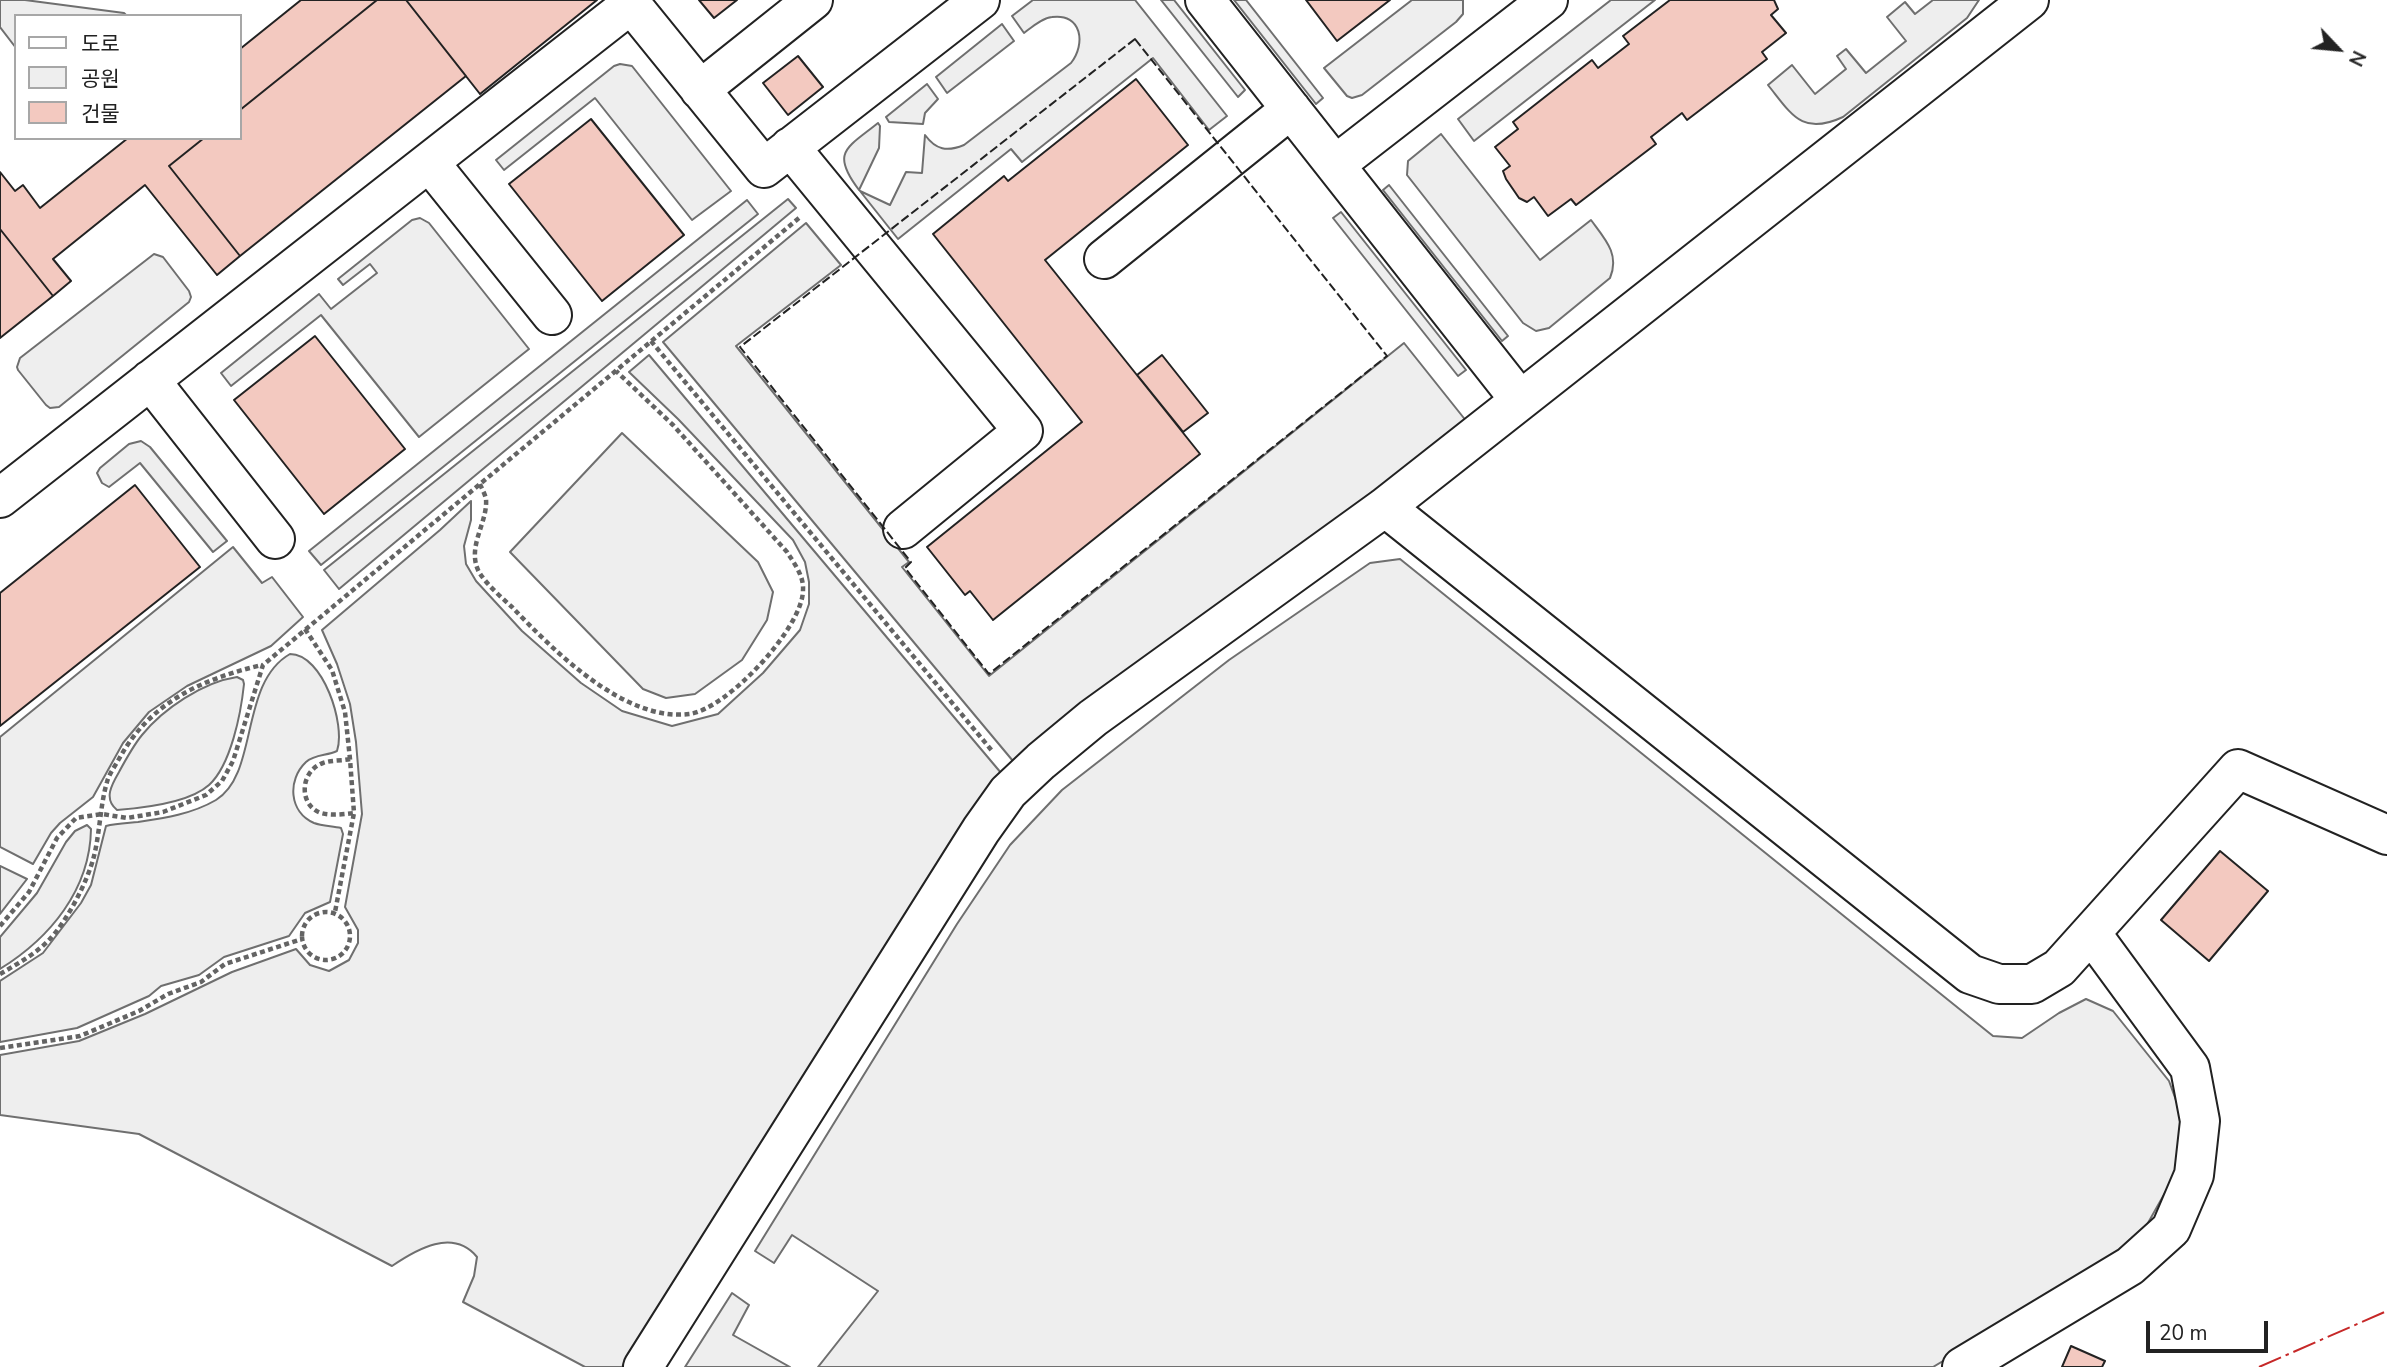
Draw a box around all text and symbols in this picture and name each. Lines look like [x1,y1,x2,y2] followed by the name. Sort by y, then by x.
[14,14,242,140] legend
[2303,14,2373,84] north arrow
[81,30,120,58] text: 도로
[2342,46,2372,70] text: N
[81,65,120,93] text: 공원
[81,100,120,128] text: 건물
[2149,1308,2272,1352] scale bar
[2159,1319,2208,1347] text: 20 m

